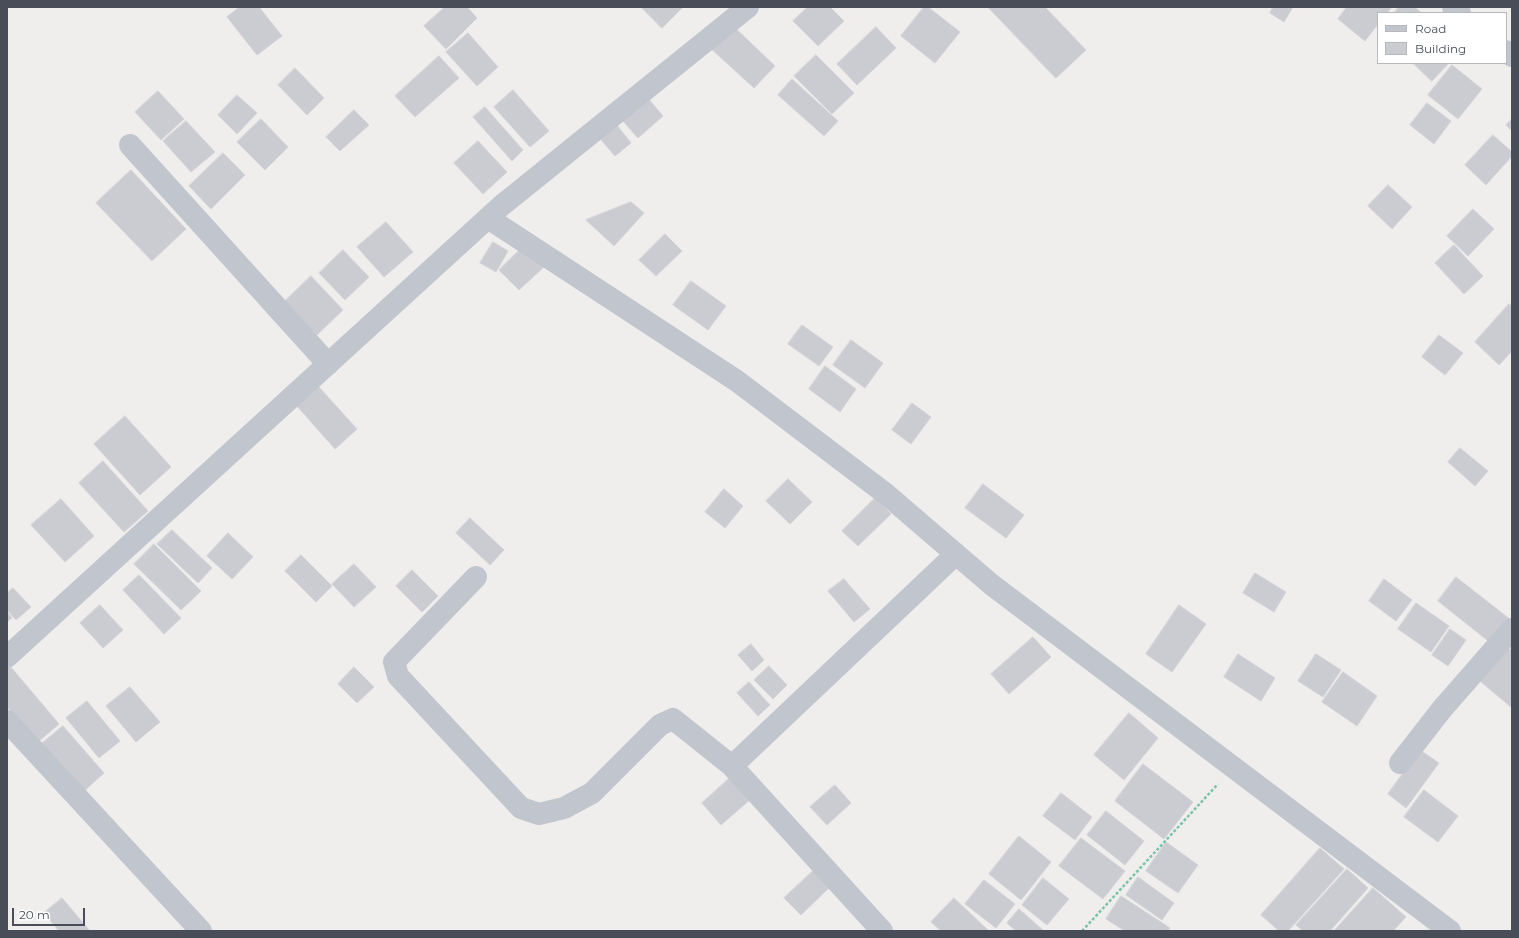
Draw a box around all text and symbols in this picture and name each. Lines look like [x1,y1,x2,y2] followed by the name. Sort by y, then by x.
[1377,12,1507,64] legend
[1415,21,1446,36] text: Road
[1415,41,1466,56] text: Building
[14,900,87,926] scale bar
[19,907,50,922] text: 20 m

